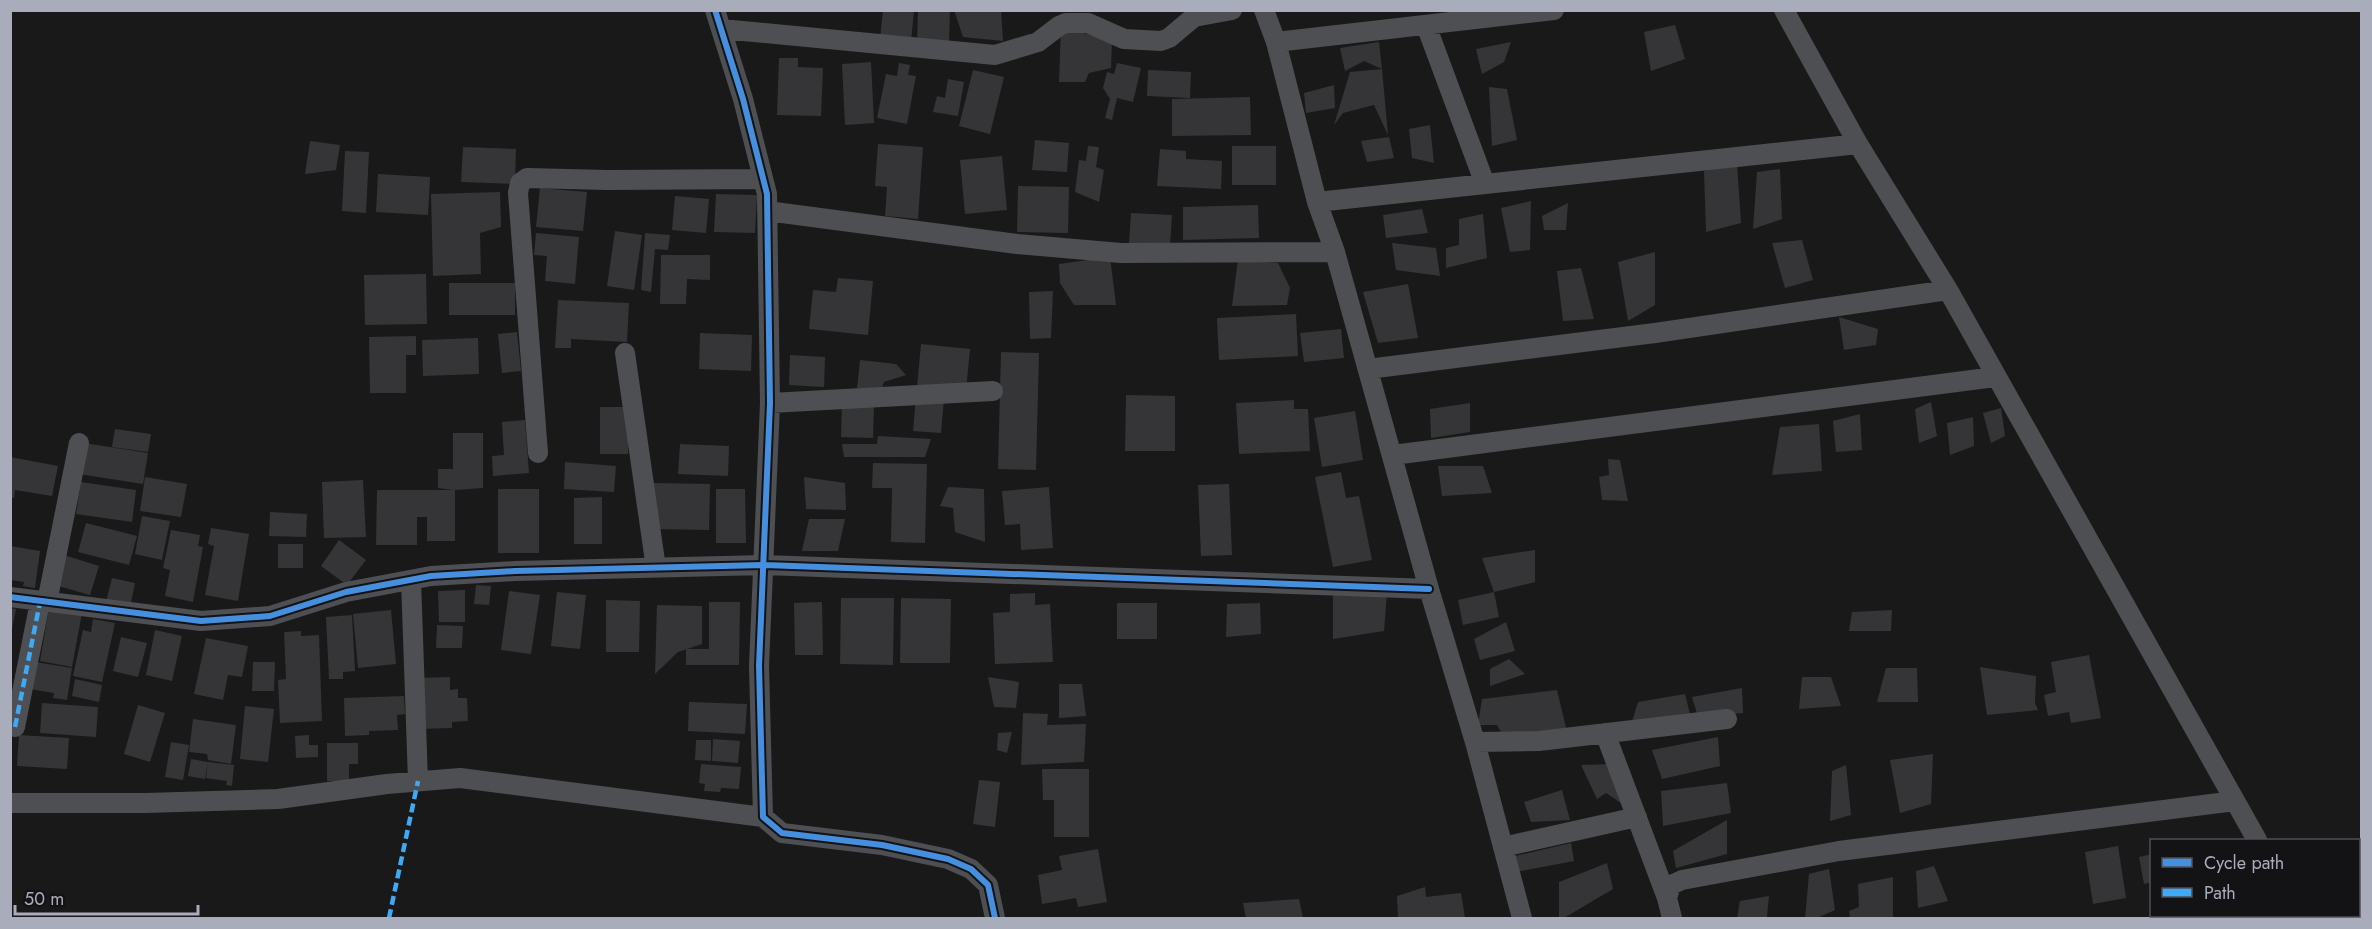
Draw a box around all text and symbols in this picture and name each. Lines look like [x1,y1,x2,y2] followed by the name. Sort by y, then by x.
[2150,839,2360,917] legend
[2204,850,2284,876] text: Cycle path
[15,878,198,916] scale bar
[2204,880,2236,906] text: Path
[24,886,64,912] text: 50 m

